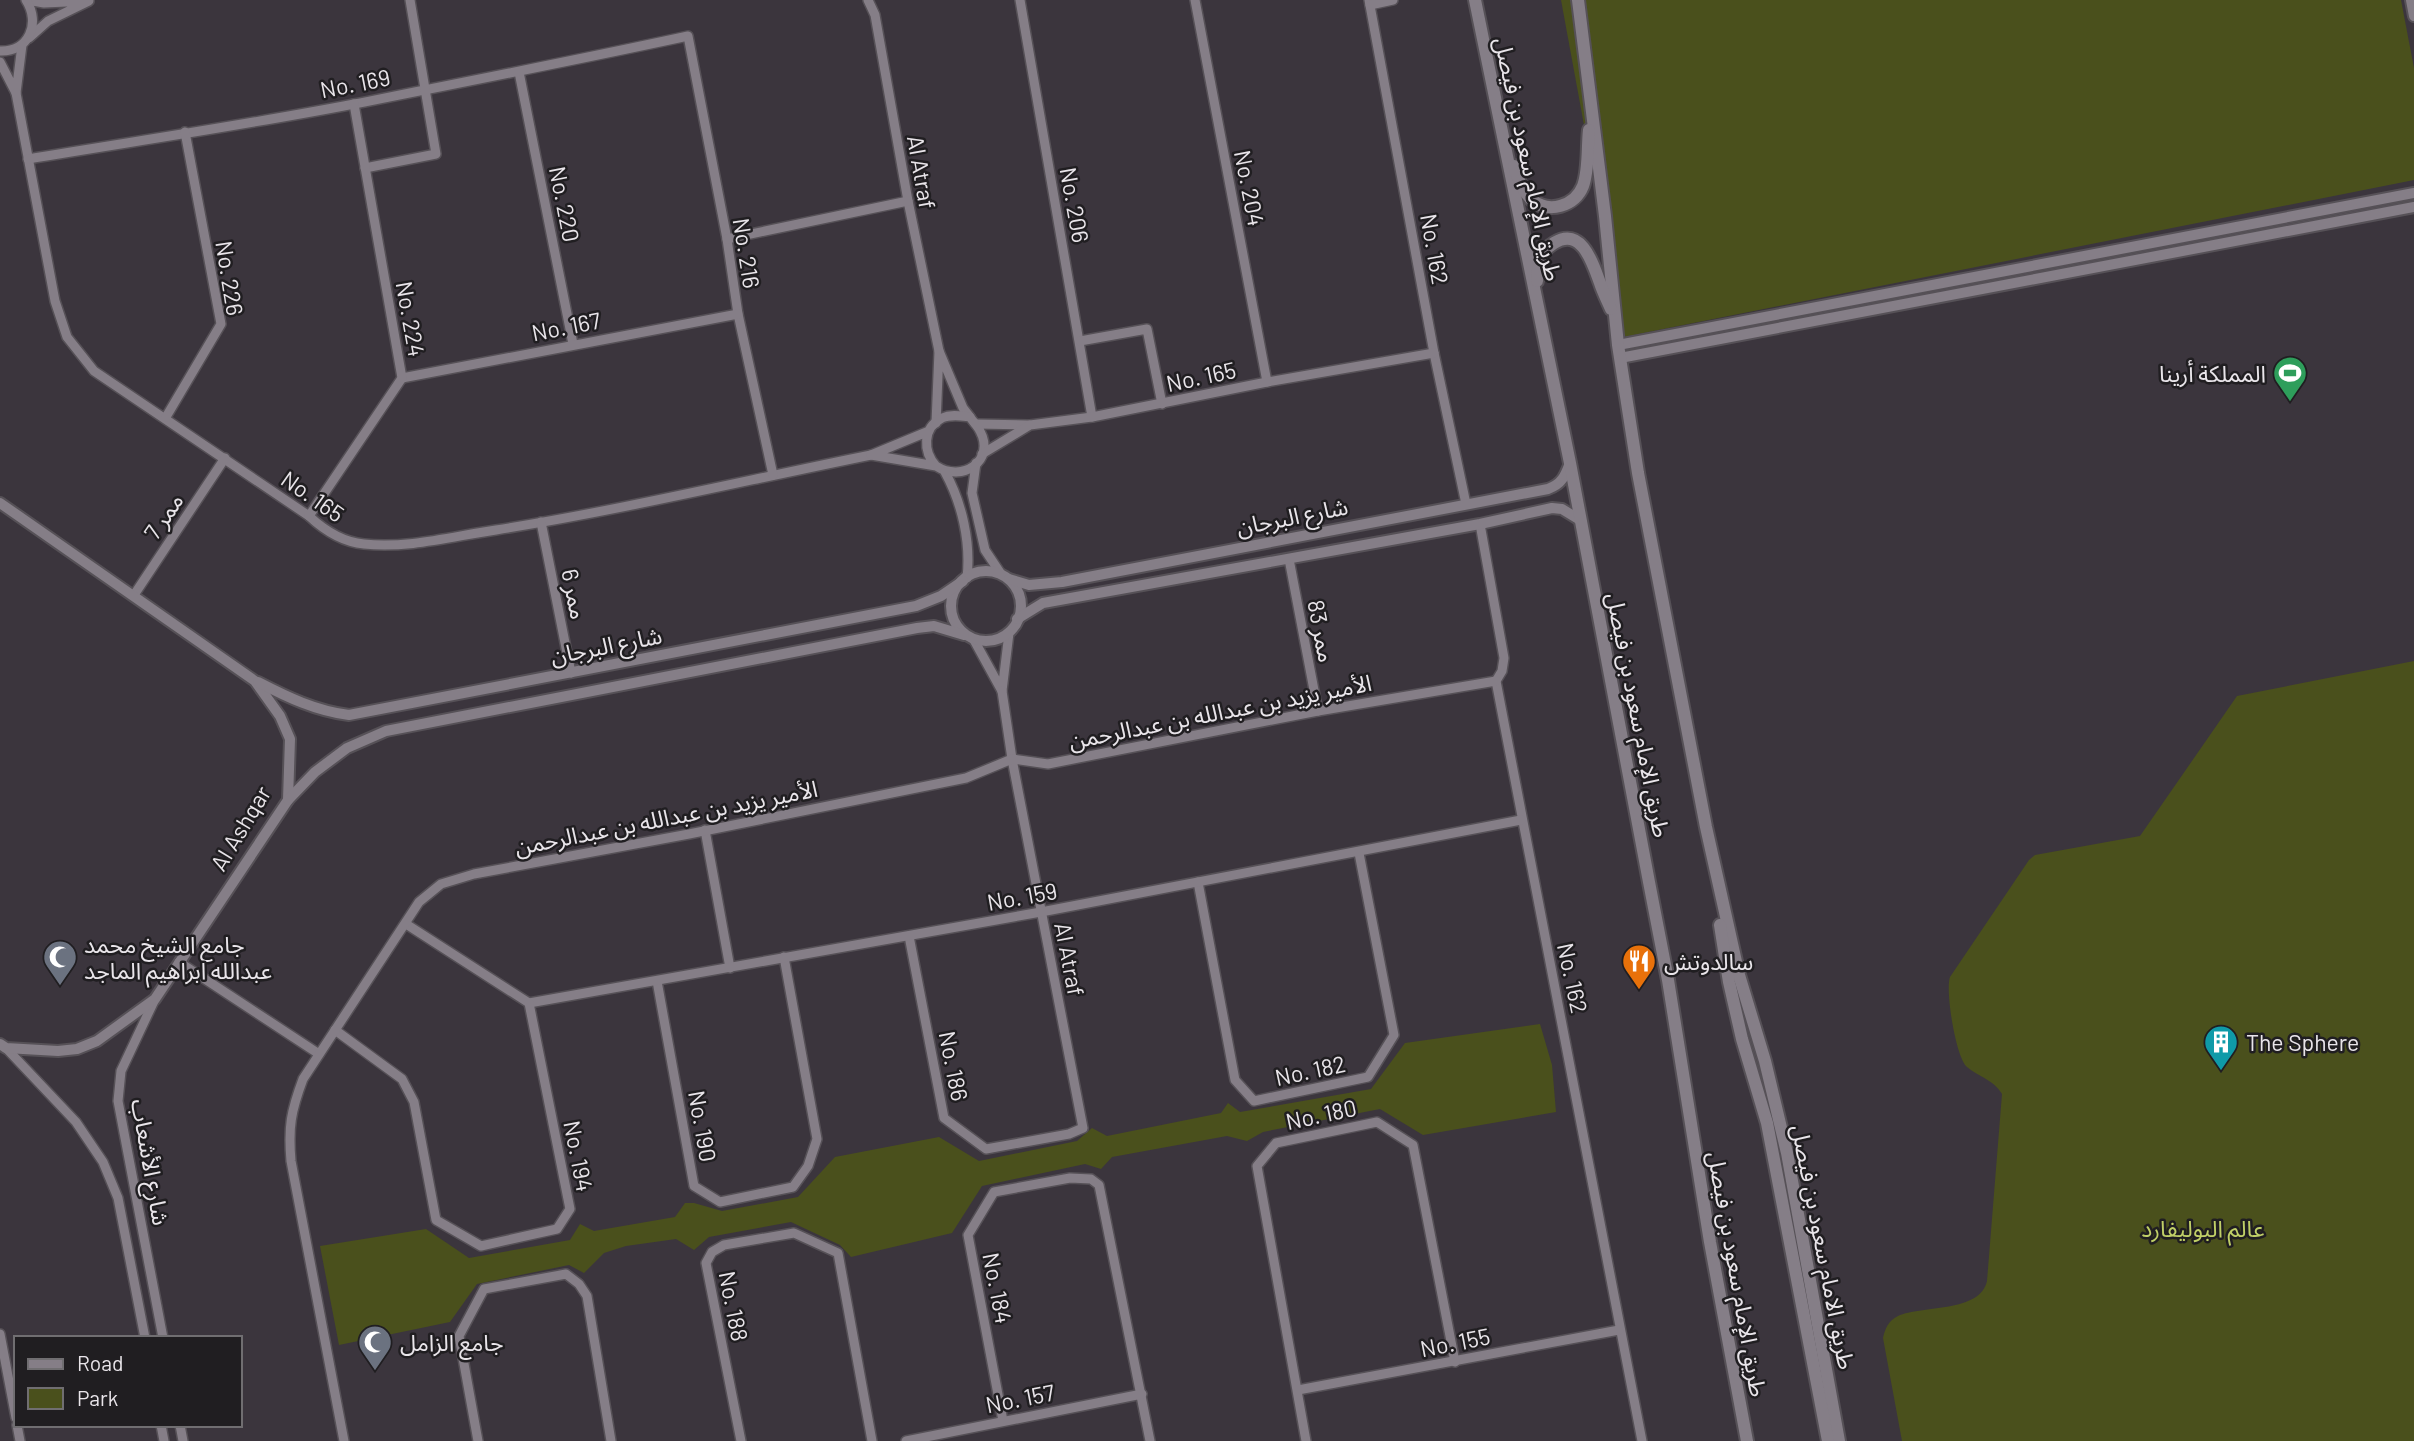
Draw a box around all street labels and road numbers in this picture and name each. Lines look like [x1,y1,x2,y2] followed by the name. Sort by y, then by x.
[1485,34,1569,285] street label: طريق الإمام سعود بن فيصل
[318,63,392,103] street label: No. 169
[902,133,942,211] street label: Al Atraf
[1229,148,1271,228] street label: No. 204
[544,164,586,244] street label: No. 220
[1055,165,1095,245] street label: No. 206
[1415,212,1455,286] street label: No. 162
[728,216,766,290] street label: No. 216
[210,239,250,317] street label: No. 226
[391,279,431,359] street label: No. 224
[529,306,603,346] street label: No. 167
[1164,355,1238,397] street label: No. 165
[276,464,350,528] street label: No. 165
[137,487,189,545] street label: ممر 7
[1234,491,1351,544] street label: شارع البرجان
[555,566,594,622] street label: ممر 6
[1597,590,1676,841] street label: طريق الإمام سعود بن فيصل
[1301,597,1342,665] street label: ممر 83
[548,620,665,673] street label: شارع البرجان
[1066,668,1374,755] street label: الأمير يزيد بن عبدالله بن عبدالرحمن
[512,774,820,861] street label: الأمير يزيد بن عبدالله بن عبدالرحمن
[204,780,277,876] street label: Al Ashqar
[985,876,1059,916] street label: No. 159
[1049,920,1091,998] street label: Al Atraf
[1552,940,1594,1016] street label: No. 162
[934,1029,974,1103] street label: No. 186
[1272,1049,1348,1091] street label: No. 182
[683,1088,723,1164] street label: No. 190
[1283,1093,1359,1135] street label: No. 180
[122,1097,176,1228] street label: شارع الأشعاب
[558,1118,600,1194] street label: No. 194
[1782,1122,1861,1373] street label: طريق الامام سعود بن فيصل
[1698,1149,1773,1400] street label: طريق الإمام سعود بن فيصل
[977,1250,1019,1326] street label: No. 184
[713,1269,755,1343] street label: No. 188
[1418,1322,1492,1362] street label: No. 155
[983,1378,1057,1418] street label: No. 157

